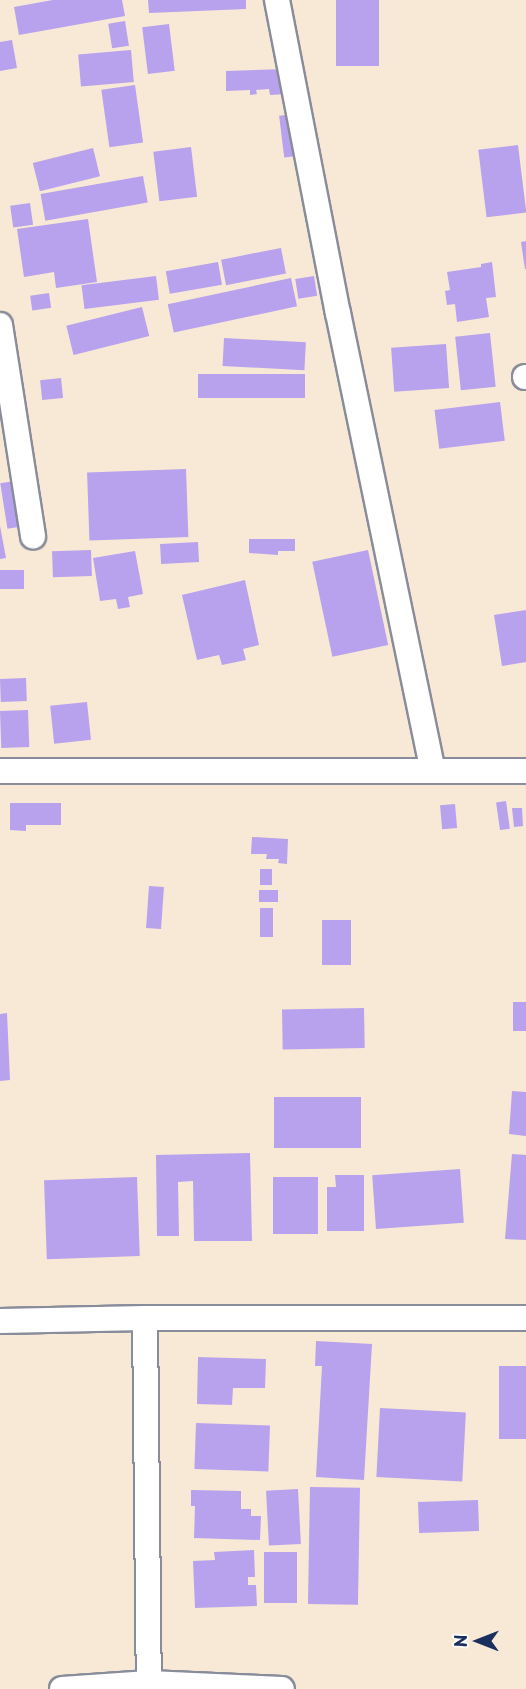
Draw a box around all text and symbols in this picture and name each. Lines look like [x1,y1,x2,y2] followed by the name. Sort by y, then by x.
[448,1611,508,1671] north arrow
[448,1635,472,1647] text: N

